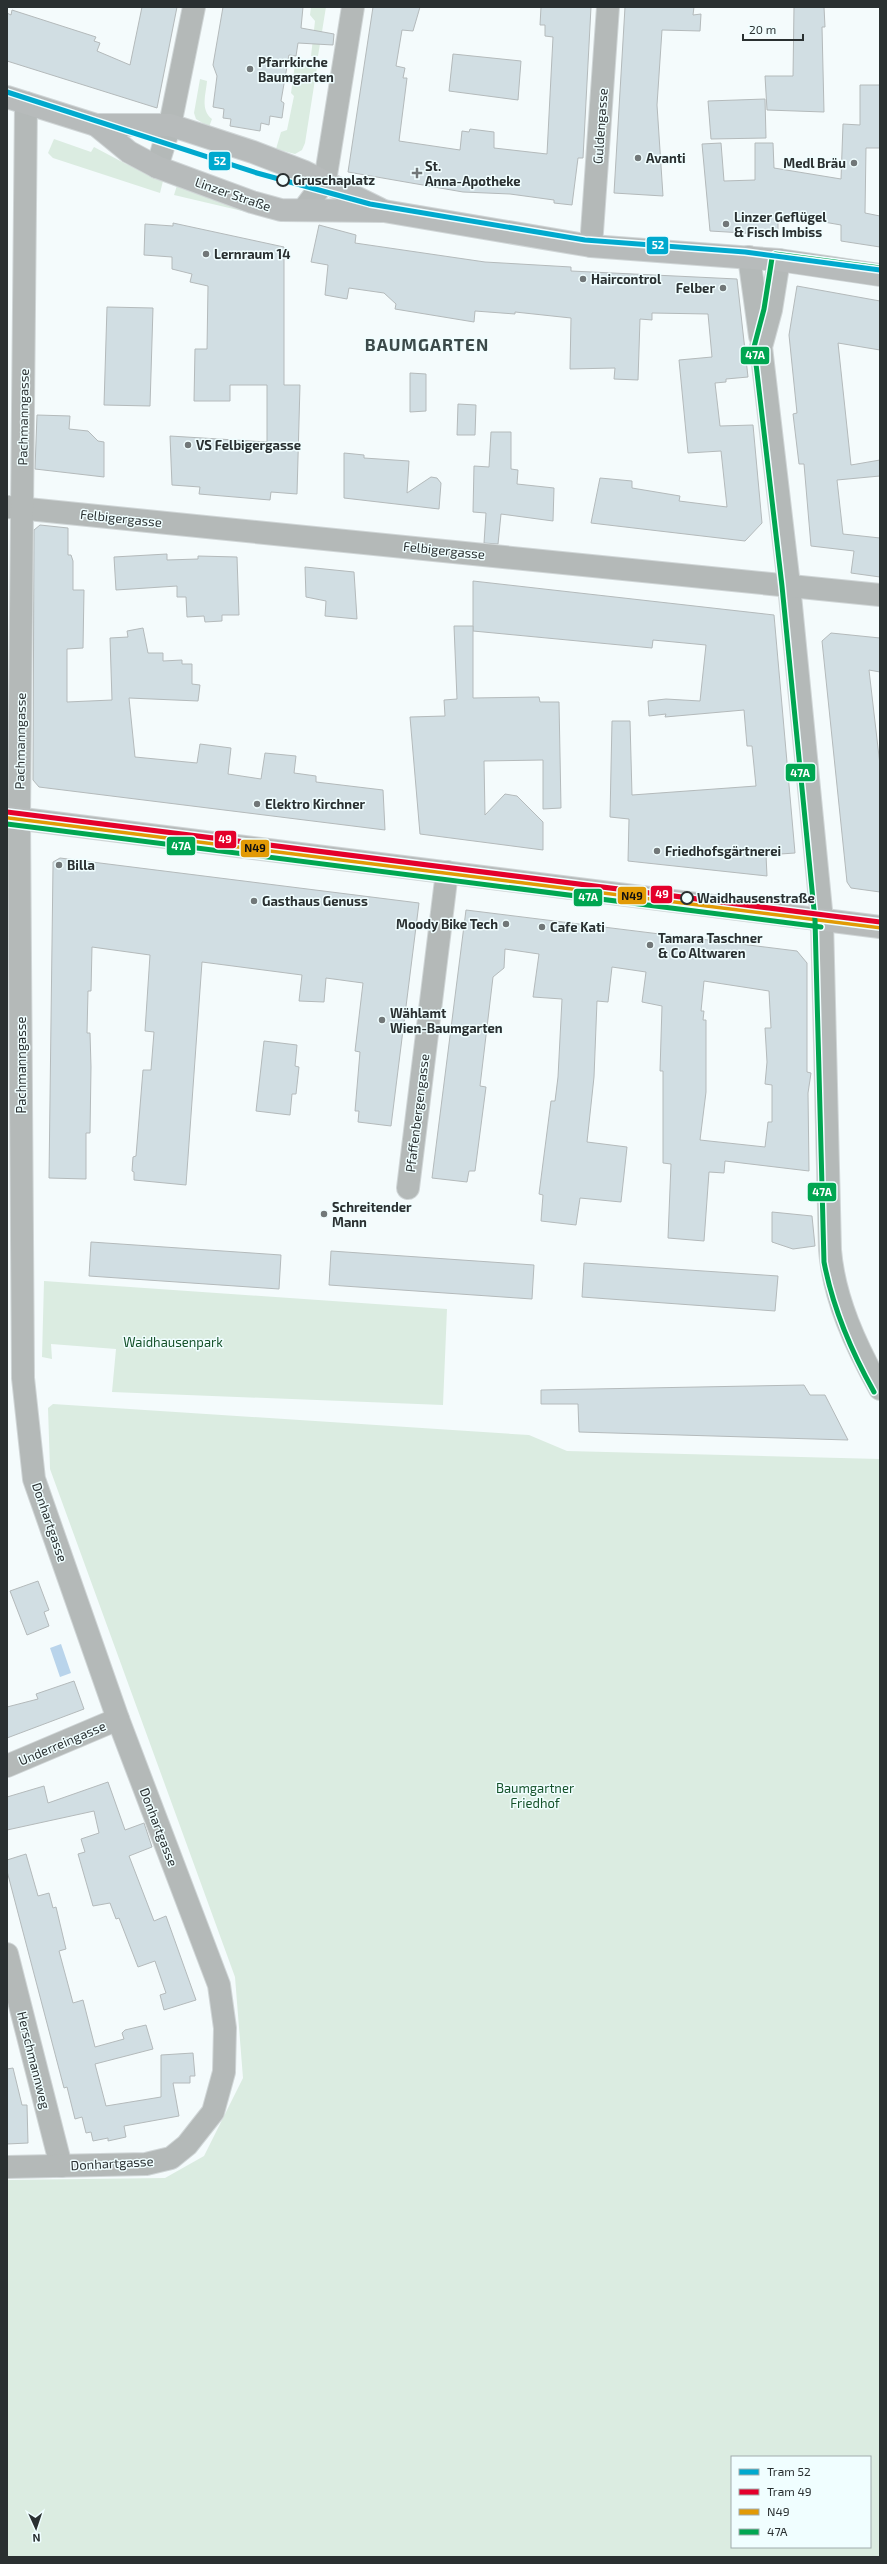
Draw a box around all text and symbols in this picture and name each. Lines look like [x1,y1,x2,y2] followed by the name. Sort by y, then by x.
[743,16,803,42] scale bar
[749,22,776,36] text: 20 m
[258,54,334,85] place label: Pfarrkirche Baumgarten
[245,64,255,74] marker: Pfarrkirche Baumgarten
[589,88,611,164] street label: Guldengasse
[646,150,686,166] place label: Avanti
[208,151,231,171] line badge: 52
[633,153,643,163] marker: Avanti
[214,154,226,167] text: 52
[783,155,846,171] place label: Medl Bräu
[425,158,521,189] place label: St. Anna-Apotheke
[849,158,859,168] marker: Medl Bräu
[412,168,422,178] marker: St. Anna-Apotheke
[293,172,375,188] place label: Gruschaplatz
[276,173,290,187] marker: Gruschaplatz
[193,174,273,214] street label: Linzer Straße
[734,209,827,240] place label: Linzer Geflügel & Fisch Imbiss
[721,219,731,229] marker: Linzer Geflügel & Fisch Imbiss
[646,236,669,255] line badge: 52
[652,238,664,251] text: 52
[214,246,290,262] place label: Lernraum 14
[201,249,211,259] marker: Lernraum 14
[591,271,662,287] place label: Haircontrol
[578,274,588,284] marker: Haircontrol
[676,280,715,296] place label: Felber
[718,283,728,293] marker: Felber
[365,334,489,354] district label: BAUMGARTEN
[740,346,770,365] line badge: 47A
[745,348,766,361] text: 47A
[14,368,32,466] street label: Pachmanngasse
[196,437,301,453] place label: VS Felbigergasse
[183,440,193,450] marker: VS Felbigergasse
[79,506,163,530] street label: Felbigergasse
[402,538,486,562] street label: Felbigergasse
[11,692,29,790] street label: Pachmanngasse
[785,763,816,782] line badge: 47A
[790,766,811,779] text: 47A
[265,796,365,812] place label: Elektro Kirchner
[252,799,262,809] marker: Elektro Kirchner
[214,830,237,849] line badge: 49
[218,832,232,845] text: 49
[166,836,196,856] line badge: 47A
[171,839,192,852] text: 47A
[240,839,270,858] line badge: N49
[244,841,266,854] text: N49
[665,843,781,859] place label: Friedhofsgärtnerei
[652,846,662,856] marker: Friedhofsgärtnerei
[67,857,95,873] place label: Billa
[54,860,64,870] marker: Billa
[650,885,673,904] line badge: 49
[617,886,647,905] line badge: N49
[655,887,669,900] text: 49
[573,888,603,907] line badge: 47A
[621,889,643,902] text: N49
[578,890,599,903] text: 47A
[697,890,815,906] place label: Waidhausenstraße
[680,891,694,905] marker: Waidhausenstraße
[262,893,368,909] place label: Gasthaus Genuss
[249,896,259,906] marker: Gasthaus Genuss
[396,916,498,932] place label: Moody Bike Tech
[501,919,511,929] marker: Moody Bike Tech
[550,919,605,935] place label: Cafe Kati
[537,922,547,932] marker: Cafe Kati
[658,930,763,961] place label: Tamara Taschner & Co Altwaren
[645,940,655,950] marker: Tamara Taschner & Co Altwaren
[390,1005,503,1036] place label: Wählamt Wien-Baumgarten
[377,1015,387,1025] marker: Wählamt Wien-Baumgarten
[13,1017,29,1113] street label: Pachmanngasse
[402,1053,432,1173] street label: Pfaffenbergengasse
[807,1182,837,1202] line badge: 47A
[812,1185,833,1198] text: 47A
[332,1199,412,1230] place label: Schreitender Mann
[319,1209,329,1219] marker: Schreitender Mann
[123,1334,223,1350] park label: Waidhausenpark
[29,1480,71,1564] street label: Donhartgasse
[16,1717,108,1769] street label: Underreingasse
[496,1780,574,1811] park label: Baumgartner Friedhof
[137,1785,181,1869] street label: Donhartgasse
[14,2010,54,2110] street label: Herschmannweg
[70,2153,154,2173] street label: Donhartgasse
[731,2456,871,2548] legend
[767,2464,811,2478] text: Tram 52
[767,2484,812,2498] text: Tram 49
[767,2504,790,2518] text: N49
[16,2508,56,2548] north arrow
[767,2524,788,2538] text: 47A
[32,2532,41,2545] text: N

